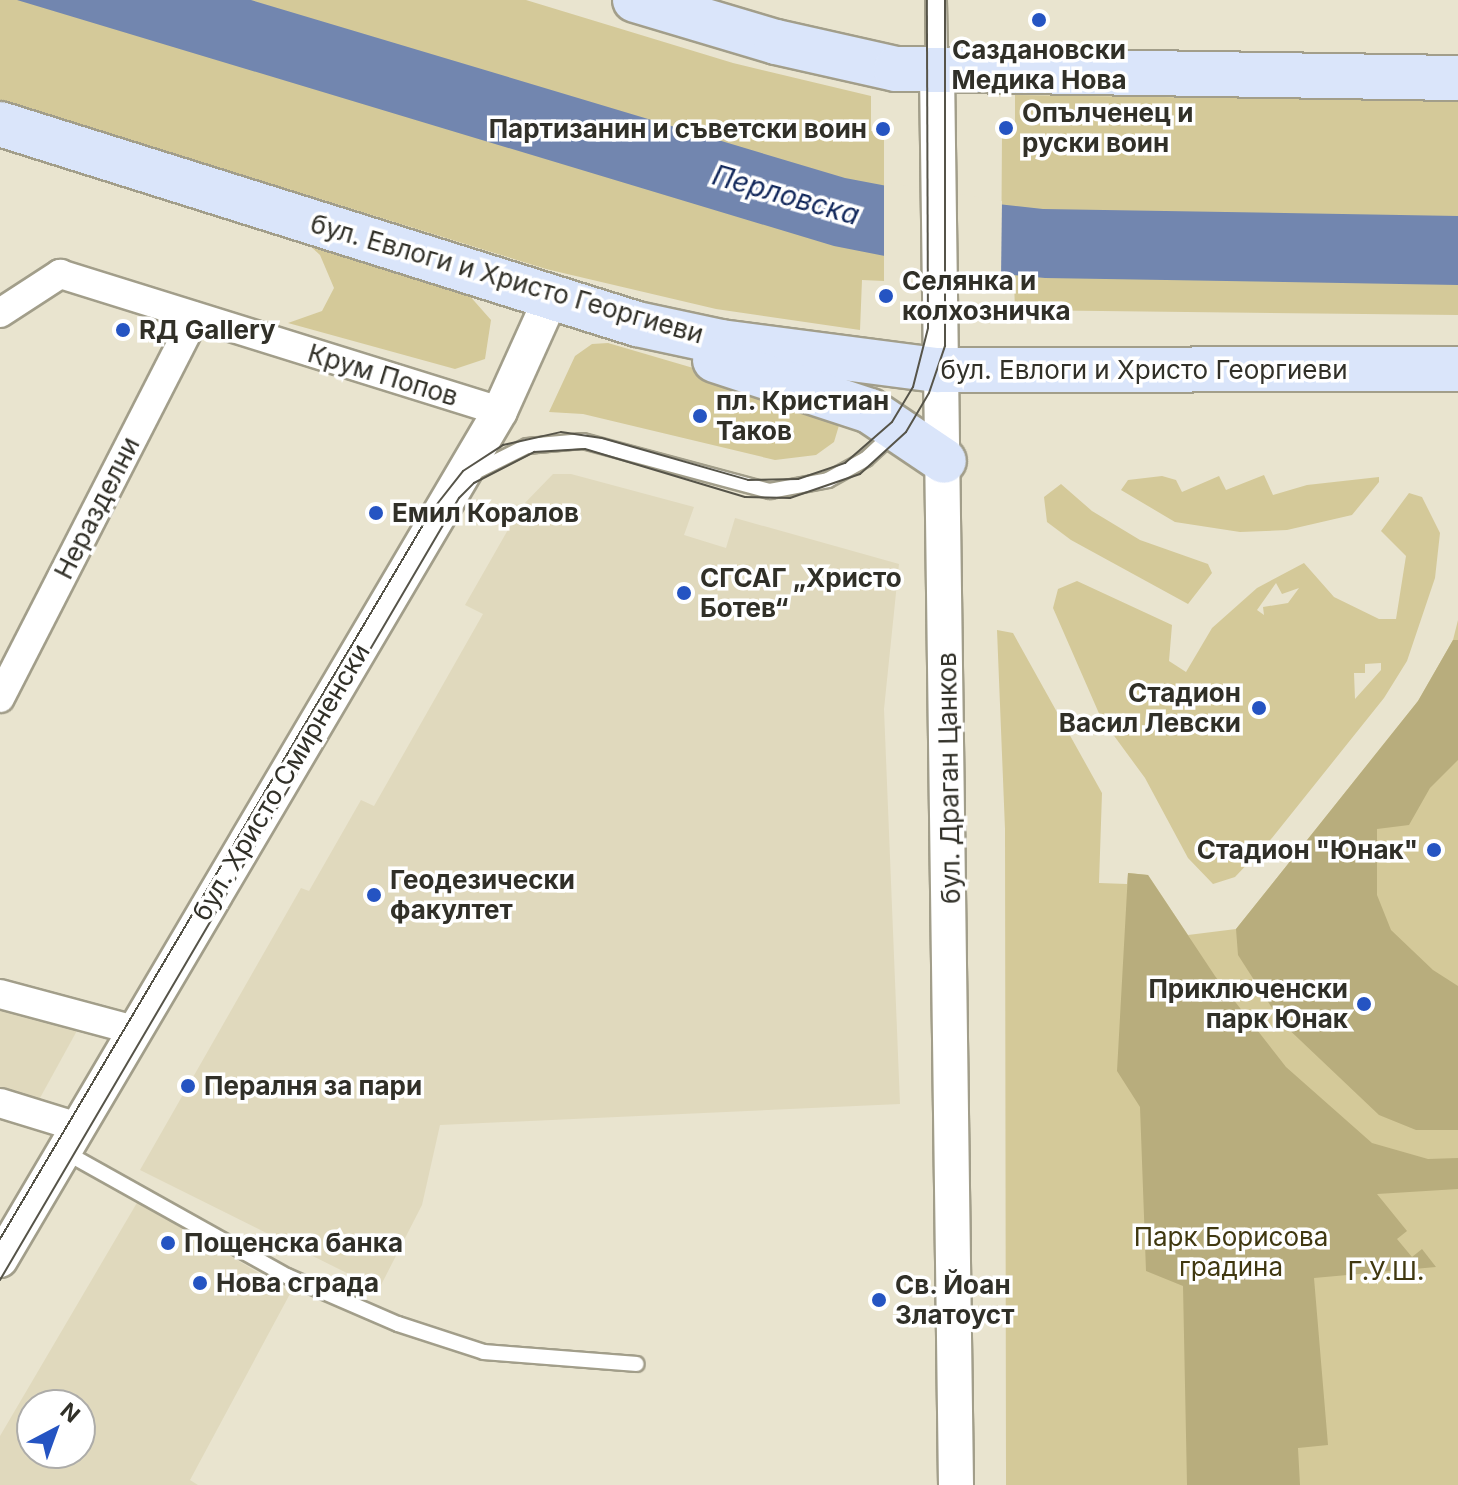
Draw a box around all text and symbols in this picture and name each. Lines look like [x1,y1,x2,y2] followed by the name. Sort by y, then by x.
[1028,9,1050,31] marker: Саздановски Медика Нова
[951,34,1127,96] place label: Саздановски Медика Нова
[1022,97,1194,158] place label: Опълченец и руски воин
[489,113,867,145] place label: Партизанин и съветски воин
[997,119,1015,137] marker: Опълченец и руски воин
[874,120,892,138] marker: Партизанин и съветски воин
[709,158,863,232] water label: Перловска
[307,208,707,350] street label: бул. Евлоги и Христо Георгиеви
[902,265,1070,326] place label: Селянка и колхозничка
[877,287,895,305] marker: Селянка и колхозничка
[139,314,276,346] place label: RД Gallery
[114,321,132,339] marker: RД Gallery
[304,337,462,413] street label: Крум Попов
[940,354,1348,386] street label: бул. Евлоги и Христо Георгиеви
[716,385,890,446] place label: пл. Кристиан Таков
[691,407,709,425] marker: пл. Кристиан Таков
[48,432,146,584] street label: Неразделни
[392,497,579,529] place label: Емил Коралов
[367,504,385,522] marker: Емил Коралов
[700,562,902,624] place label: СГСАГ „Христо Ботев“
[675,584,693,602] marker: СГСАГ „Христо Ботев“
[186,638,376,926] street label: бул. Христо Смирненски
[931,652,967,904] street label: бул. Драган Цанков
[1059,677,1241,738] place label: Стадион Васил Левски
[1248,697,1270,719] marker: Стадион Васил Левски
[1197,834,1418,866] place label: Стадион "Юнак"
[1425,841,1443,859] marker: Стадион "Юнак"
[390,864,575,926] place label: Геодезически факултет
[365,886,383,904] marker: Геодезически факултет
[1148,973,1348,1034] place label: Приключенски парк Юнак
[1355,995,1373,1013] marker: Приключенски парк Юнак
[204,1070,422,1102] place label: Пералня за пари
[179,1077,197,1095] marker: Пералня за пари
[1134,1221,1328,1282] park label: Парк Борисова градина
[184,1227,403,1259] place label: Пощенска банка
[159,1234,177,1252] marker: Пощенска банка
[1348,1255,1424,1287] park label: Г.У.Ш.
[216,1267,379,1299] place label: Нова сграда
[895,1269,1014,1330] place label: Св. Йоан Златоуст
[191,1274,209,1292] marker: Нова сграда
[870,1291,888,1309] marker: Св. Йоан Златоуст
[16,1389,96,1469] north arrow
[56,1397,85,1428] text: N

